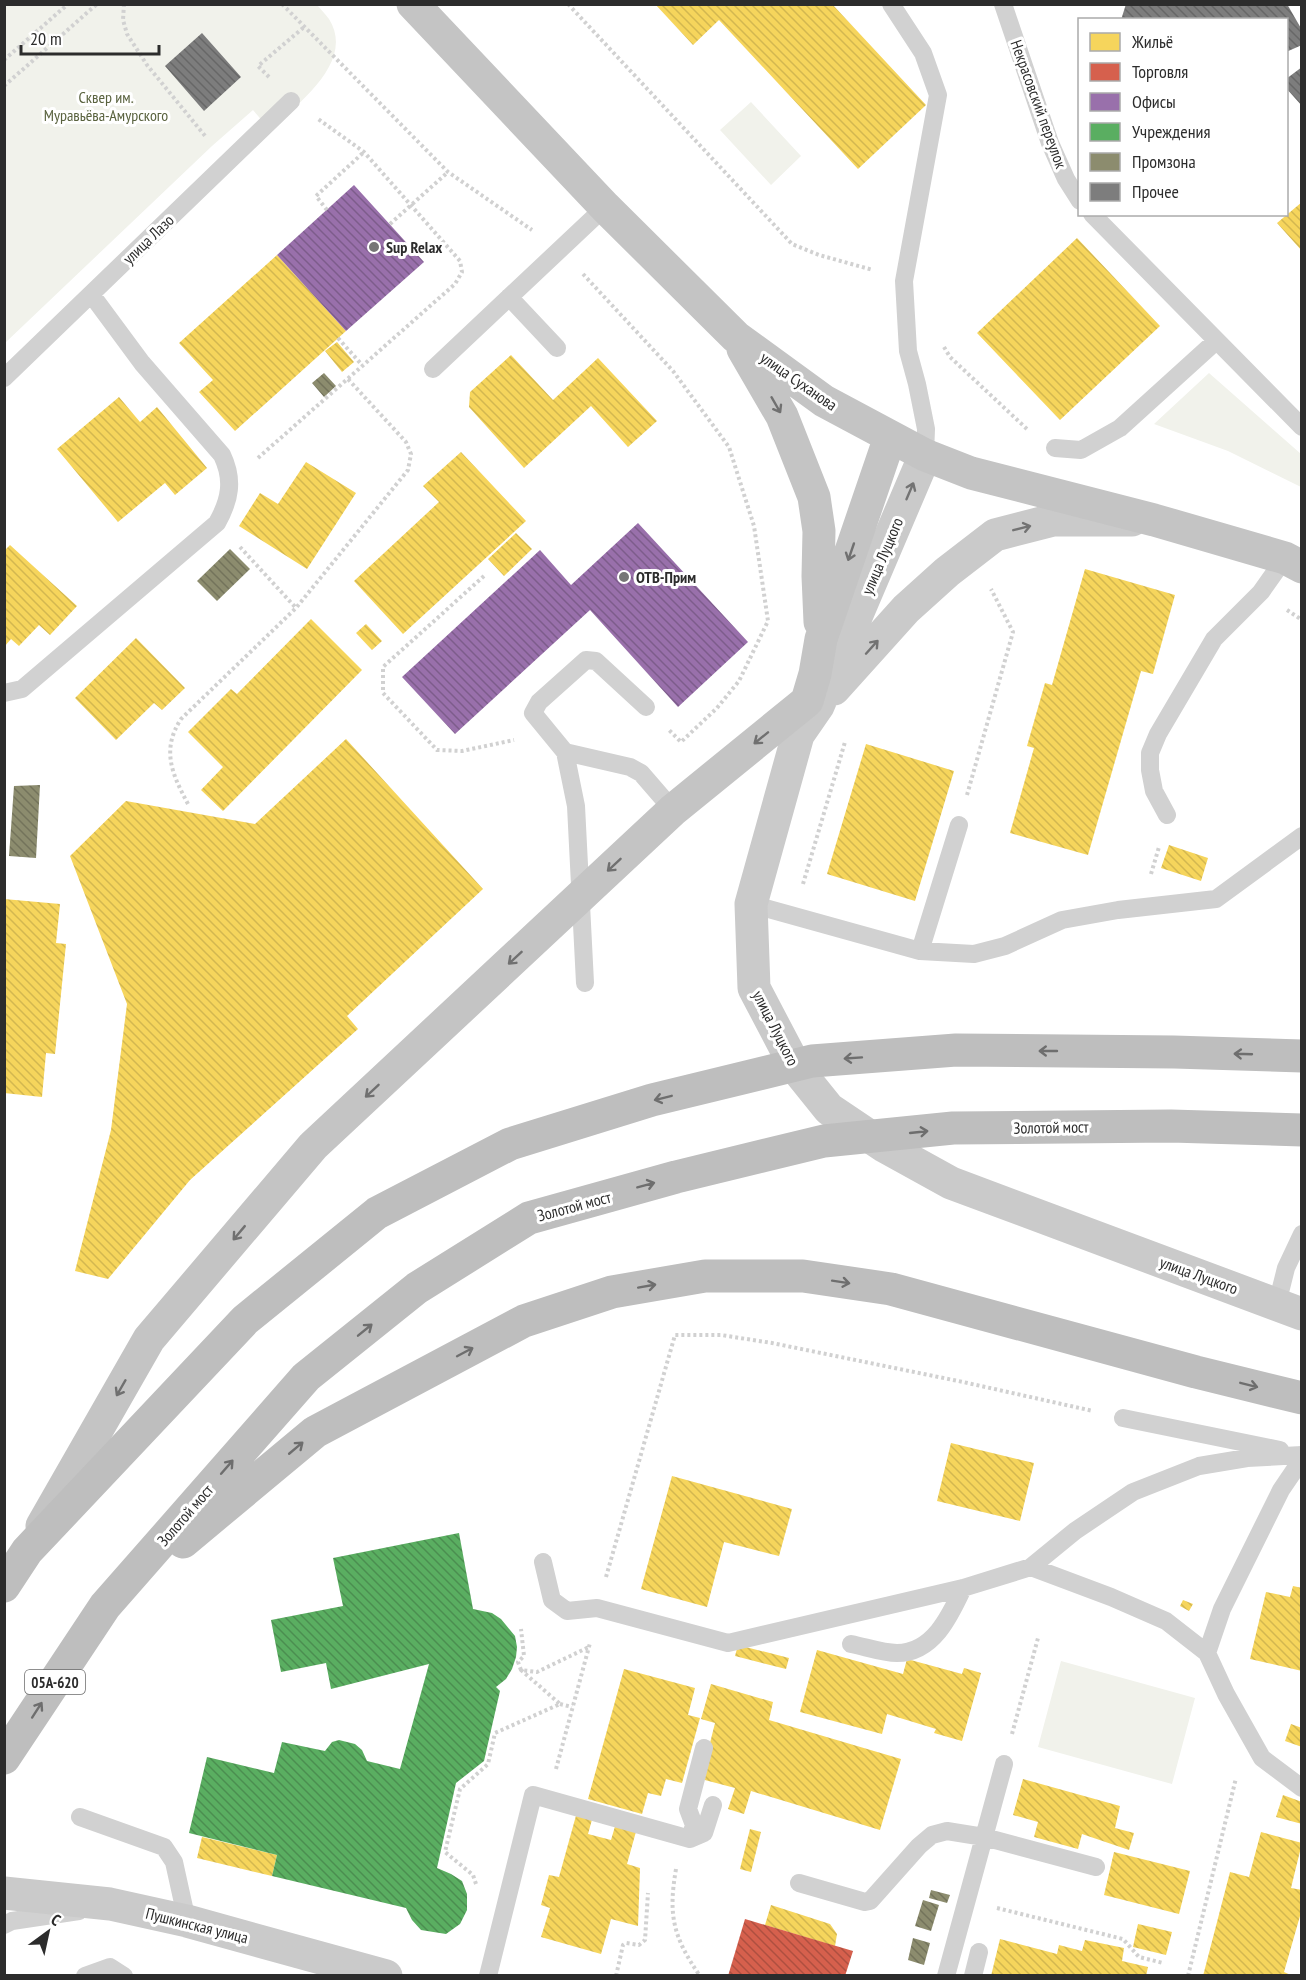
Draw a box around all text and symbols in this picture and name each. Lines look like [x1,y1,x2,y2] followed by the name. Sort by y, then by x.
[21,18,159,56] scale bar
[1078,18,1288,216] legend
[30,27,62,50] text: 20 m
[1131,30,1173,53] text: Жильё
[1006,37,1072,172] street label: Некрасовский переулок
[1132,60,1188,83] text: Торговля
[44,87,168,125] park label: Сквер им. Муравьёва-Амурского
[1132,90,1176,113] text: Офисы
[1132,120,1210,143] text: Учреждения
[1132,150,1196,173] text: Промзона
[1132,180,1179,203] text: Прочее
[118,210,178,268] street label: улица Лазо
[386,237,442,257] place label: Sup Relax
[367,240,381,254] marker: Sup Relax
[757,347,841,415] street label: улица Суханова
[771,396,782,414] one-way arrow
[905,482,916,501] one-way arrow
[857,514,907,598] street label: улица Луцкого
[1012,522,1031,534] one-way arrow
[844,542,855,561] one-way arrow
[636,567,696,587] place label: ОТВ-Прим
[617,570,631,584] marker: ОТВ-Прим
[865,640,879,655] one-way arrow
[754,731,770,744] one-way arrow
[606,858,621,872] one-way arrow
[507,951,522,965] one-way arrow
[749,987,804,1069] street label: улица Луцкого
[1039,1045,1059,1057] one-way arrow
[1234,1048,1254,1060] one-way arrow
[844,1053,864,1064] one-way arrow
[365,1084,380,1098] one-way arrow
[654,1092,673,1104] one-way arrow
[1013,1116,1090,1138] street label: Золотой мост
[909,1126,929,1137] one-way arrow
[636,1179,655,1191] one-way arrow
[535,1186,614,1225] street label: Золотой мост
[232,1225,246,1240] one-way arrow
[1157,1252,1241,1298] street label: улица Луцкого
[831,1276,850,1287] one-way arrow
[637,1280,657,1291] one-way arrow
[356,1324,372,1337] one-way arrow
[456,1346,474,1358] one-way arrow
[115,1379,127,1396] one-way arrow
[1239,1379,1258,1391] one-way arrow
[288,1441,303,1455] one-way arrow
[220,1460,234,1475] one-way arrow
[153,1479,218,1550] street label: Золотой мост
[25,1670,85,1694] road number: 05А-620
[31,1702,43,1718] one-way arrow
[18,1902,78,1962] north arrow
[144,1903,250,1947] street label: Пушкинская улица
[48,1909,65,1930] text: С

